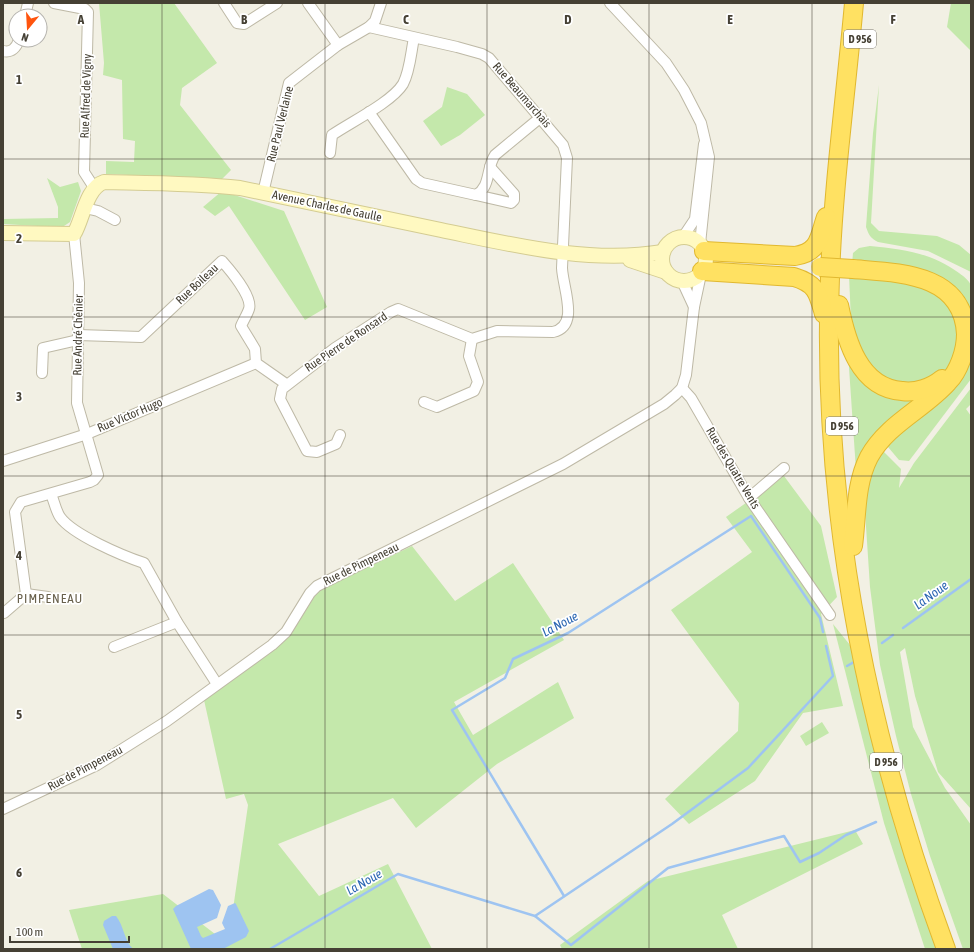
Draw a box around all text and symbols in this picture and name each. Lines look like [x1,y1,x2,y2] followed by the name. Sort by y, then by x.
[8,8,48,48] north arrow
[77,12,85,27] text: A
[241,12,248,27] text: B
[403,12,409,27] text: C
[564,12,572,27] text: D
[727,12,733,27] text: E
[890,12,896,27] text: F
[844,30,876,48] road number: D 956
[20,31,30,44] text: N
[78,53,94,139] street label: Rue Alfred de Vigny
[490,59,554,131] street label: Rue Beaumarchais
[16,72,22,87] text: 1
[264,84,296,164] street label: Rue Paul Verlaine
[271,188,383,224] street label: Avenue Charles de Gaulle
[16,231,22,246] text: 2
[173,261,221,307] street label: Rue Boileau
[70,294,86,376] street label: Rue André Chénier
[302,309,390,375] street label: Rue Pierre de Ronsard
[16,389,22,404] text: 3
[95,395,165,435] street label: Rue Victor Hugo
[826,417,858,435] road number: D 956
[703,425,763,511] street label: Rue des Quatre Vents
[321,540,401,588] street label: Rue de Pimpeneau
[15,548,22,563] text: 4
[911,577,951,612] water label: La Noue
[17,591,83,606] district label: PIMPENEAU
[539,608,581,640] water label: La Noue
[16,707,22,722] text: 5
[45,742,125,794] street label: Rue de Pimpeneau
[870,753,902,771] road number: D 956
[16,865,22,880] text: 6
[343,866,385,898] water label: La Noue
[10,918,129,944] scale bar
[16,925,43,939] text: 100 m

